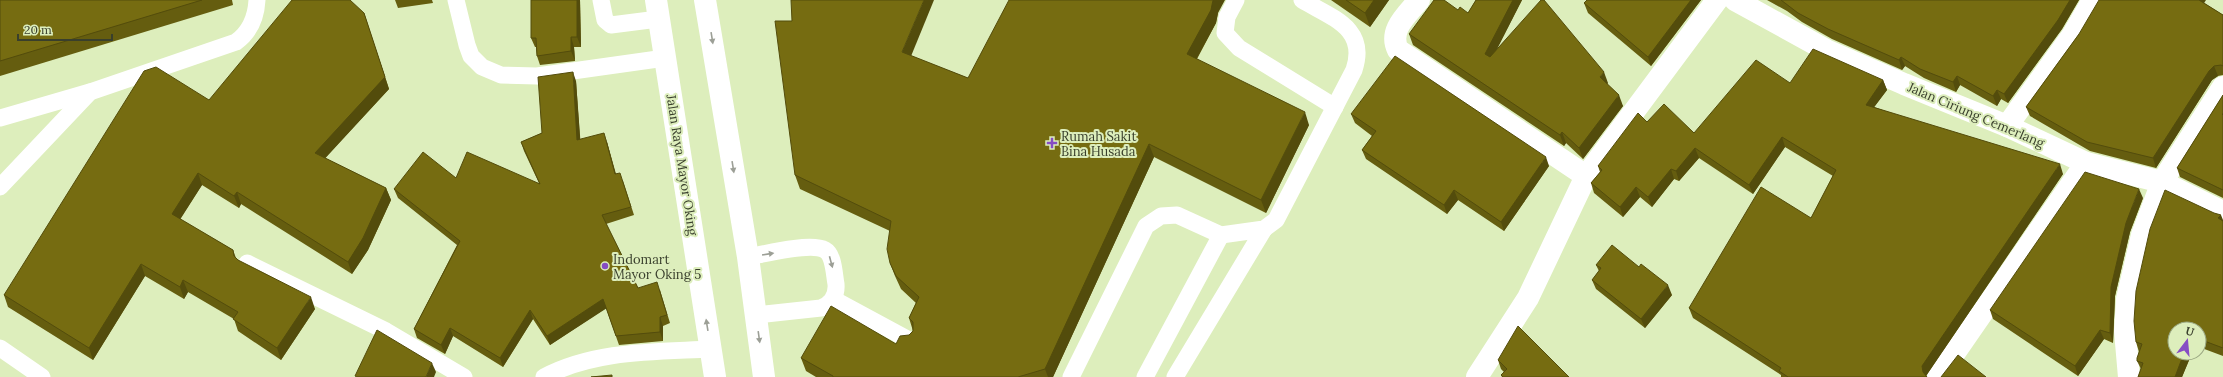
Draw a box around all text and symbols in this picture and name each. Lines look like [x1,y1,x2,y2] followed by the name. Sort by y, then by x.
[18,16,112,42] scale bar
[24,22,52,37] text: 20 m
[709,32,715,45] one-way arrow
[1904,78,2048,152] street label: Jalan Ciriung Cemerlang
[662,92,702,238] street label: Jalan Raya Mayor Oking
[1061,128,1136,160] place label: Rumah Sakit Bina Husada
[1046,137,1058,149] marker: Rumah Sakit Bina Husada
[730,161,736,173] one-way arrow
[613,251,701,283] place label: Indomart Mayor Oking 5
[762,251,774,257] one-way arrow
[829,256,835,269] one-way arrow
[600,261,610,271] marker: Indomart Mayor Oking 5
[704,319,710,331] one-way arrow
[2167,321,2207,361] north arrow
[2184,324,2196,339] text: U
[755,331,762,343] one-way arrow

